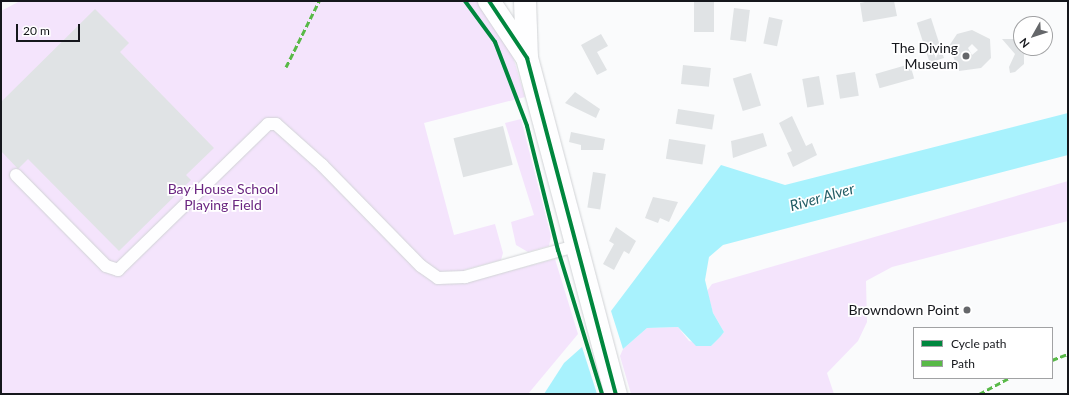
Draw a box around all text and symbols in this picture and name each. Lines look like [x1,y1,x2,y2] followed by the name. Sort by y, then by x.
[18,16,82,42] scale bar
[1013,16,1053,56] north arrow
[23,23,50,38] text: 20 m
[1016,36,1032,51] text: N
[892,40,958,72] place label: The Diving Museum
[961,51,971,61] marker: The Diving Museum
[787,179,857,215] water label: River Alver
[167,181,279,214] park label: Bay House School Playing Field
[849,302,959,318] place label: Browndown Point
[962,305,972,315] marker: Browndown Point
[913,327,1053,379] legend
[951,336,1006,351] text: Cycle path
[951,356,975,371] text: Path

